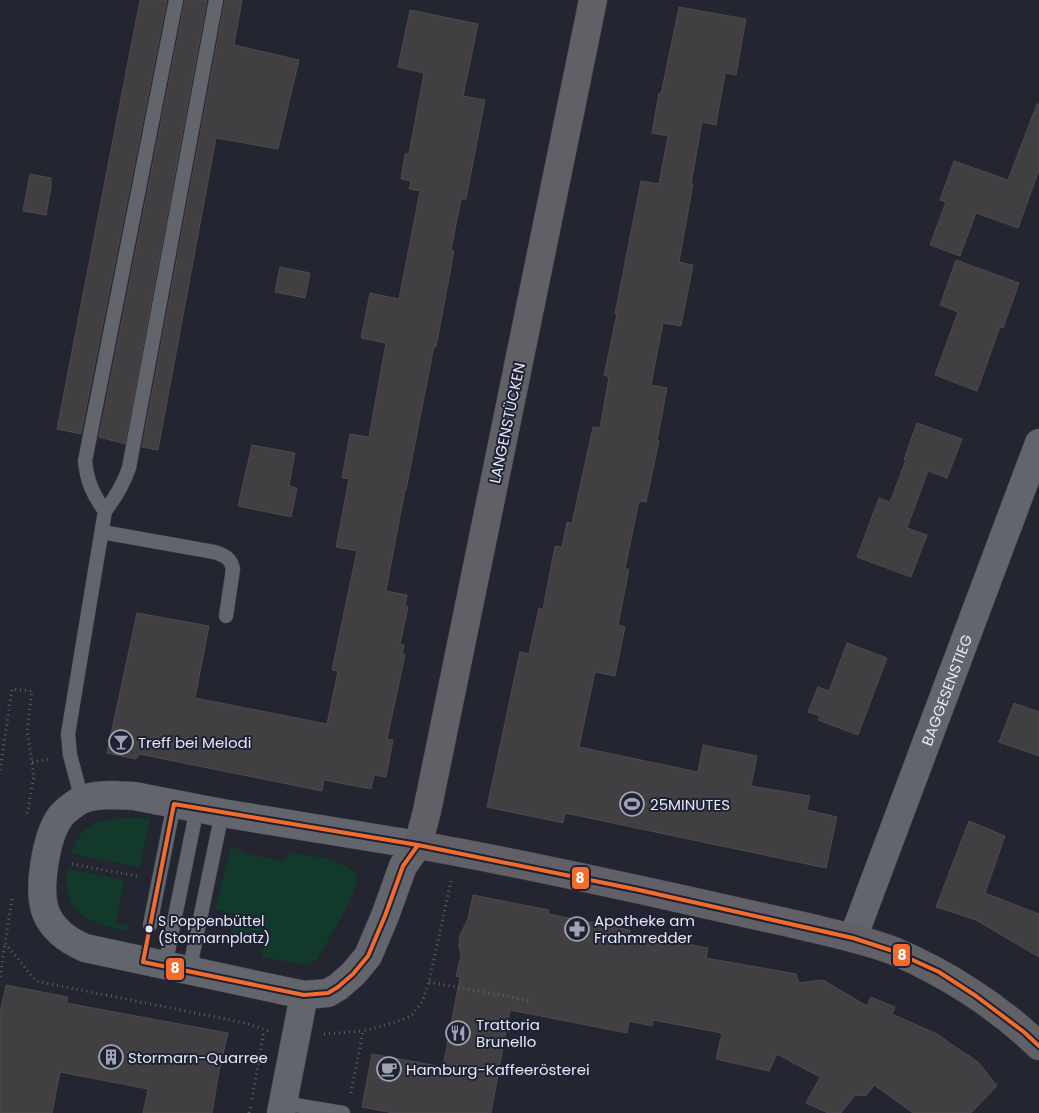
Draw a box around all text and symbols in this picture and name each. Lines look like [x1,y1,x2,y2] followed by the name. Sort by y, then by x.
[484,361,530,485] street label: LANGENSTÜCKEN
[916,631,977,749] street label: BAGGESENSTIEG
[108,729,134,755] bar icon: Treff bei Melodi
[138,732,251,753] place label: Treff bei Melodi
[619,791,645,817] sports icon: 25MINUTES
[650,794,730,815] place label: 25MINUTES
[571,866,590,890] line badge: 8
[575,868,585,888] text: 8
[594,910,695,948] place label: Apotheke am Frahmredder
[158,911,270,948] place label: S Poppenbüttel (Stormarnplatz)
[564,916,590,942] pharmacy icon: Apotheke am Frahmredder
[144,924,154,934] marker: S Poppenbüttel (Stormarnplatz)
[892,943,911,967] line badge: 8
[897,945,907,965] text: 8
[165,957,185,981] line badge: 8
[170,958,180,978] text: 8
[476,1014,540,1052] place label: Trattoria Brunello
[445,1020,471,1046] restaurant icon: Trattoria Brunello
[98,1044,124,1070] building icon: Stormarn-Quarree
[128,1047,268,1068] place label: Stormarn-Quarree
[376,1056,402,1082] cafe icon: Hamburg-Kaffeerösterei
[406,1059,590,1080] place label: Hamburg-Kaffeerösterei

